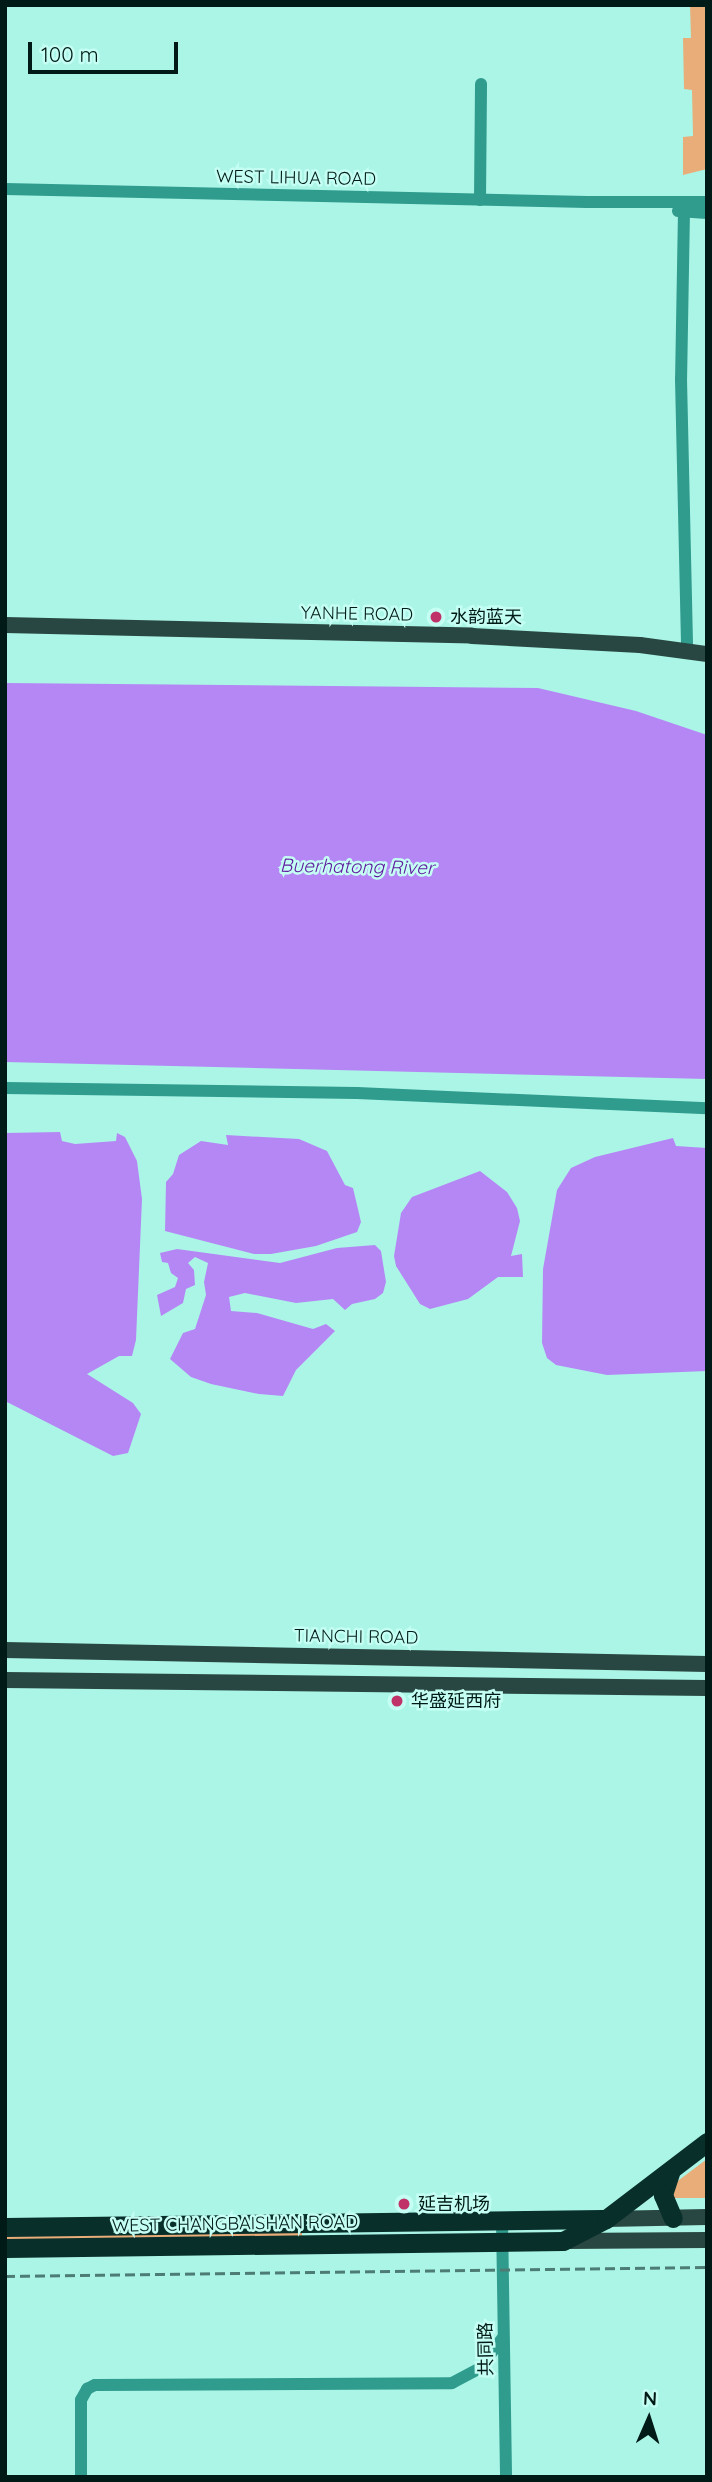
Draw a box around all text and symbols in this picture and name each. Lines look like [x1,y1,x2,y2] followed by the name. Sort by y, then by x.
[32,28,182,72] scale bar
[41,41,99,67] text: 100 m
[216,166,376,190] street label: WEST LIHUA ROAD
[301,602,413,626] street label: YANHE ROAD
[450,606,522,628] place label: 水韵蓝天
[428,609,444,625] marker: 水韵蓝天
[280,854,434,880] water label: Buerhatong River
[294,1625,418,1649] street label: TIANCHI ROAD
[411,1690,501,1712] place label: 华盛延西府
[389,1693,405,1709] marker: 华盛延西府
[418,2193,490,2215] place label: 延吉机场
[396,2196,412,2212] marker: 延吉机场
[112,2211,358,2237] street label: WEST CHANGBAISHAN ROAD
[475,2322,497,2376] street label: 共同路
[614,2384,684,2454] north arrow
[642,2386,658,2410] text: N

